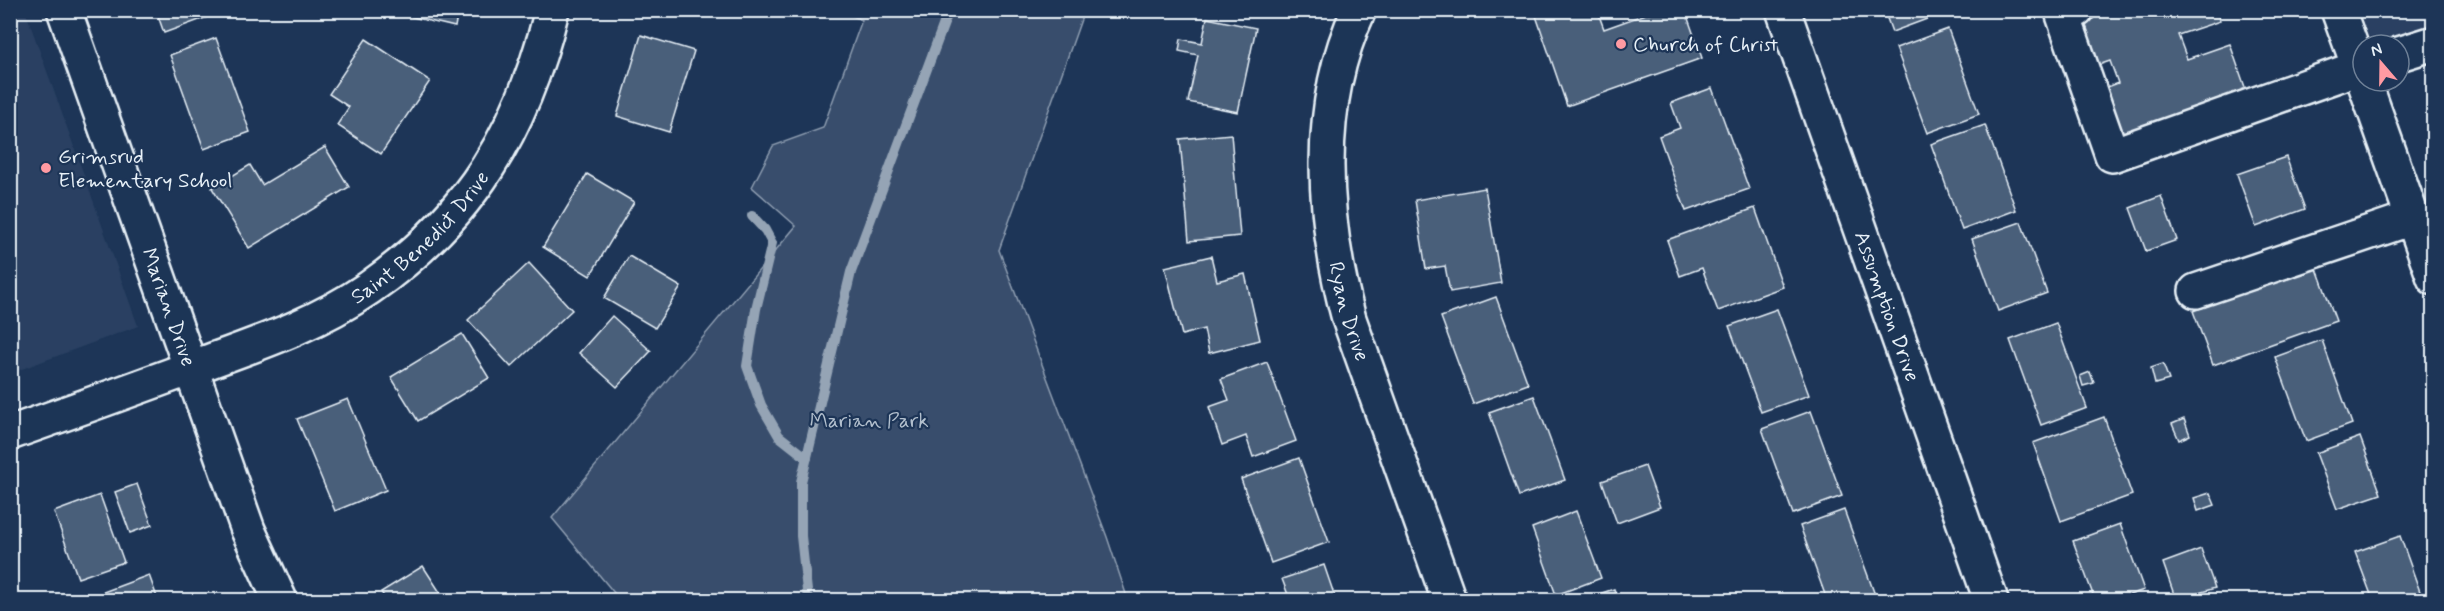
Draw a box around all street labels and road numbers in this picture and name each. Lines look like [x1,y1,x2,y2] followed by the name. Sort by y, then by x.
[346,166,496,311] street label: Saint Benedict Drive
[1847,227,1926,386] street label: Assumption Drive
[134,244,202,370] street label: Marian Drive
[1321,259,1376,365] street label: Ryan Drive

